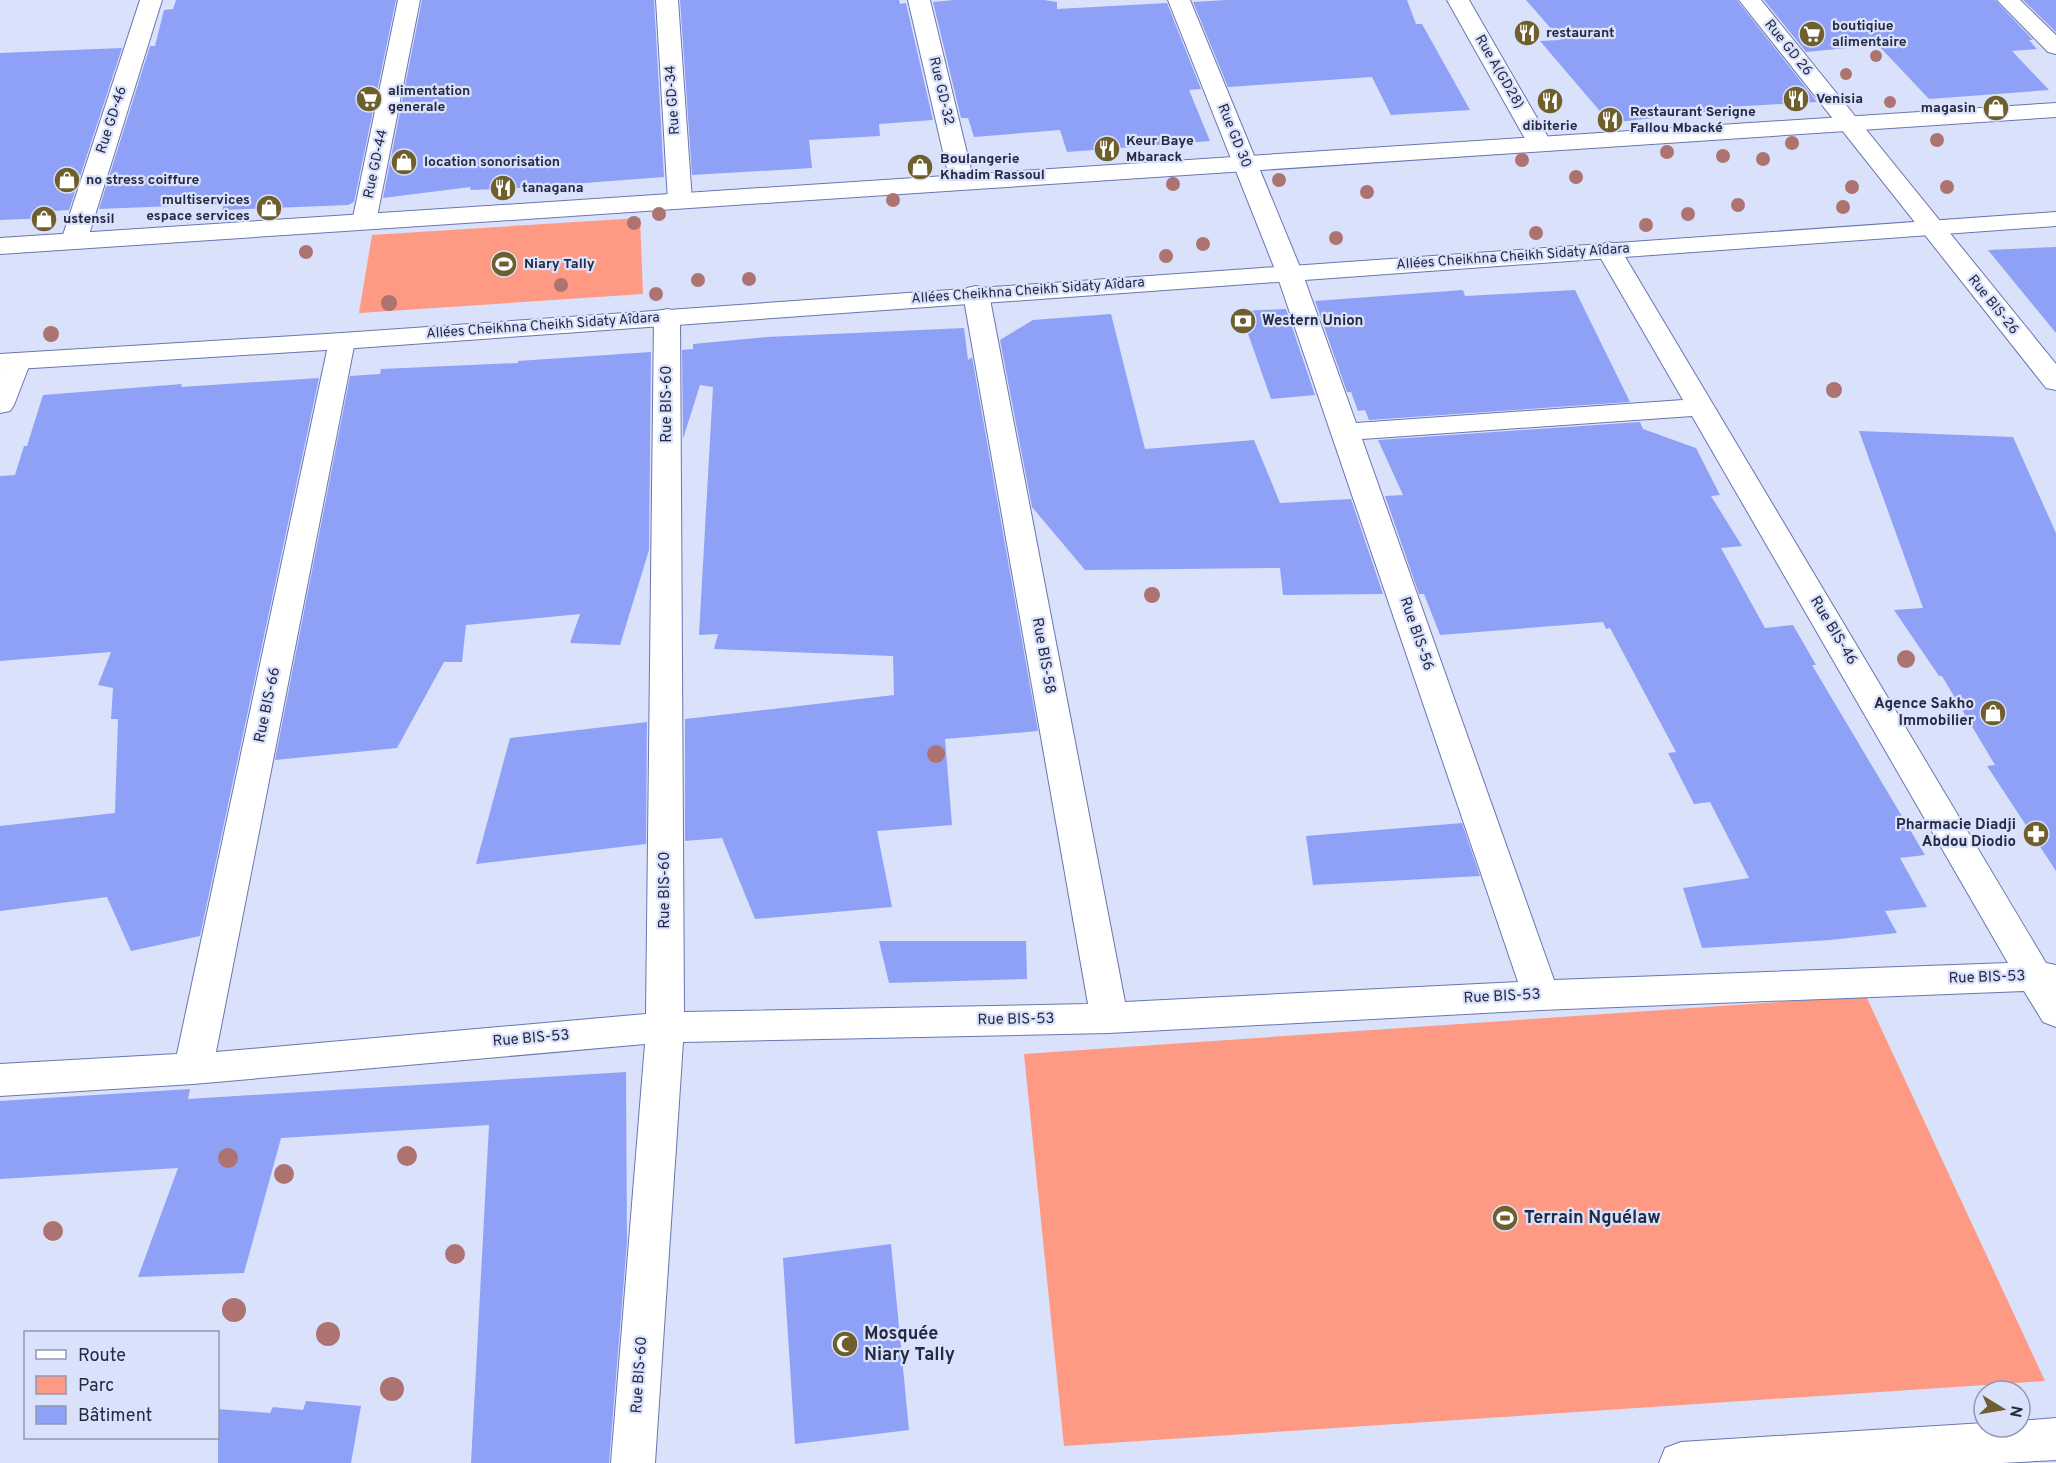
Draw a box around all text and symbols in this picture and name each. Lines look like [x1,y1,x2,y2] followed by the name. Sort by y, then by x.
[1760,17,1816,79] street label: Rue GD 26
[1512,18,1542,48] restaurant icon: restaurant
[1832,18,1907,51] place label: boutiqiue alimentaire
[1797,19,1827,49] supermarket icon: boutiqiue alimentaire
[1546,25,1614,42] place label: restaurant
[1471,32,1527,112] street label: Rue A(GD28)
[925,55,957,127] street label: Rue GD-32
[662,65,684,135] street label: Rue GD-34
[388,83,470,116] place label: alimentation generale
[93,84,131,156] street label: Rue GD-46
[354,84,384,114] supermarket icon: alimentation generale
[1781,84,1811,114] restaurant icon: Venisia
[1535,86,1565,116] restaurant icon: dibiterie
[1816,91,1863,108] place label: Venisia
[1981,93,2011,123] shop icon: magasin
[1921,100,1976,117] place label: magasin
[1213,102,1255,170] street label: Rue GD 30
[1630,104,1756,137] place label: Restaurant Serigne Fallou Mbacké
[1595,105,1625,135] restaurant icon: Restaurant Serigne Fallou Mbacké
[1523,118,1578,135] place label: dibiterie
[360,128,392,200] street label: Rue GD-44
[1126,133,1194,166] place label: Keur Baye Mbarack
[1092,134,1122,164] restaurant icon: Keur Baye Mbarack
[389,147,419,177] shop icon: location sonorisation
[940,151,1045,184] place label: Boulangerie Khadim Rassoul
[905,152,935,182] shop icon: Boulangerie Khadim Rassoul
[424,154,560,171] place label: location sonorisation
[52,165,82,195] shop icon: no stress coiffure
[86,172,199,189] place label: no stress coiffure
[488,173,518,203] restaurant icon: tanagana
[522,180,584,197] place label: tanagana
[146,192,250,225] place label: multiservices espace services
[254,193,284,223] shop icon: multiservices espace services
[29,204,59,234] shop icon: ustensil
[63,211,114,228] place label: ustensil
[1396,240,1630,274] street label: Allées Cheikhna Cheikh Sidaty Aîdara
[489,249,519,279] sports icon: Niary Tally
[524,256,595,273] place label: Niary Tally
[1964,272,2022,338] street label: Rue BIS-26
[911,274,1145,308] street label: Allées Cheikhna Cheikh Sidaty Aîdara
[1228,306,1258,336] bank icon: Western Union
[426,309,660,343] street label: Allées Cheikhna Cheikh Sidaty Aîdara
[1262,312,1363,331] place label: Western Union
[658,365,677,443] street label: Rue BIS-60
[1805,593,1861,669] street label: Rue BIS-46
[1394,595,1438,674] street label: Rue BIS-56
[1027,616,1059,696] street label: Rue BIS-58
[251,666,285,744] street label: Rue BIS-66
[1874,695,1975,731] place label: Agence Sakho Immobilier
[1978,698,2008,728] shop icon: Agence Sakho Immobilier
[1896,816,2016,852] place label: Pharmacie Diadji Abdou Diodio
[2021,819,2051,849] pharmacy icon: Pharmacie Diadji Abdou Diodio
[656,851,675,929] street label: Rue BIS-60
[1948,967,2026,989] street label: Rue BIS-53
[1463,985,1541,1009] street label: Rue BIS-53
[977,1010,1055,1030] street label: Rue BIS-53
[492,1026,570,1052] street label: Rue BIS-53
[1490,1203,1520,1233] sports icon: Terrain Nguélaw
[1524,1207,1661,1230] place label: Terrain Nguélaw
[864,1323,955,1367] place label: Mosquée Niary Tally
[830,1329,860,1359] mosque icon: Mosquée Niary Tally
[24,1331,219,1439] legend
[628,1336,652,1414] street label: Rue BIS-60
[78,1345,126,1368] text: Route
[78,1375,114,1398] text: Parc
[1972,1379,2032,1439] north arrow
[2004,1404,2026,1419] text: N
[78,1405,152,1428] text: Bâtiment

